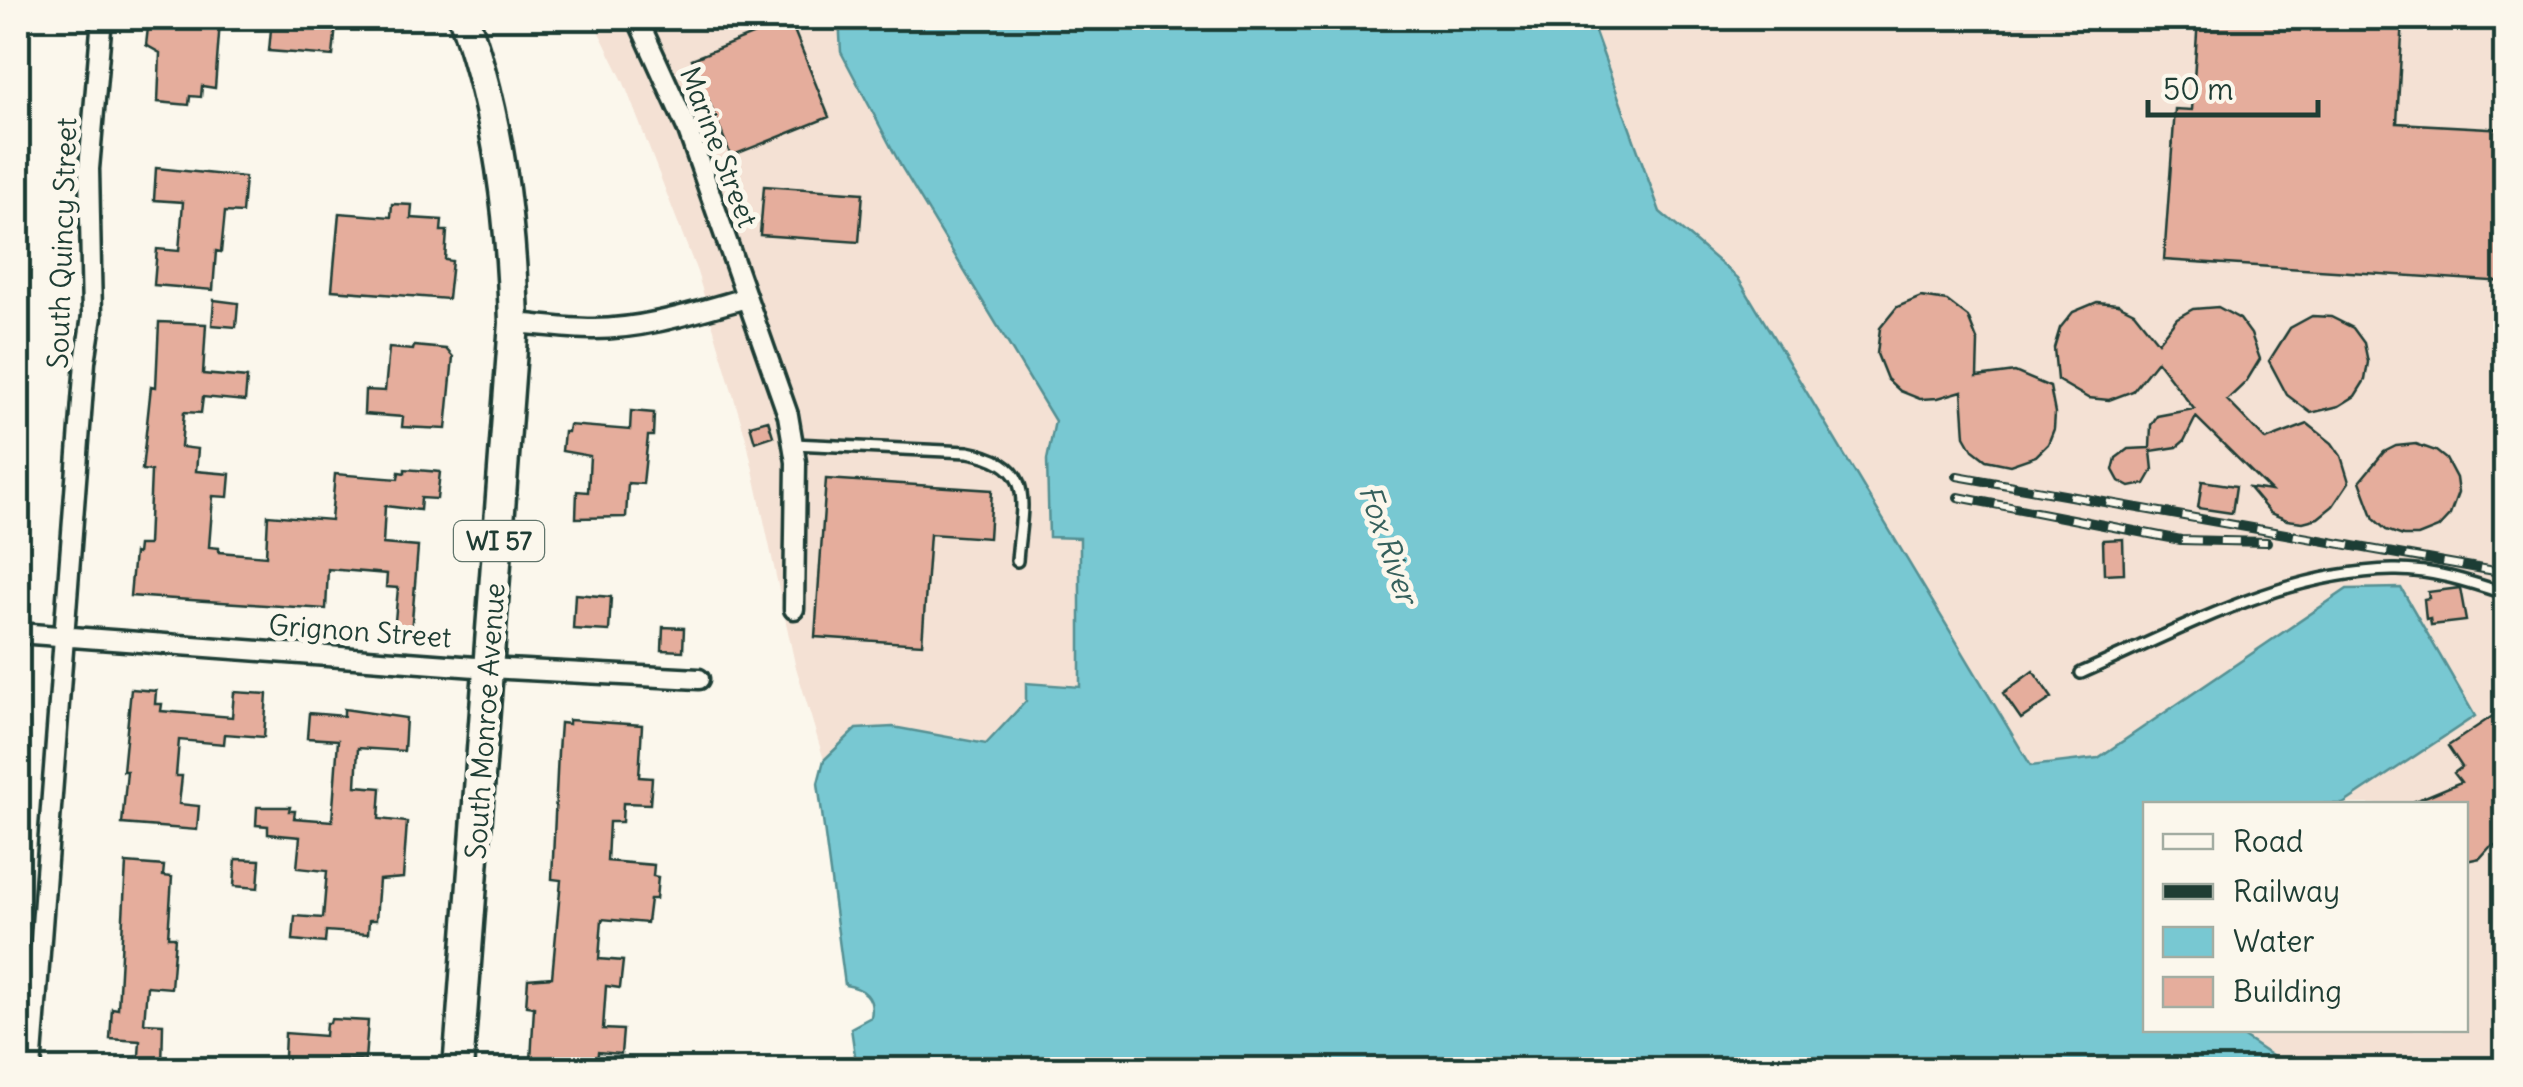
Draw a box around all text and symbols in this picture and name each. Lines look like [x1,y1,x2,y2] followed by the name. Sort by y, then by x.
[2148,55,2318,117] scale bar
[672,62,766,232] street label: Marine Street
[2163,70,2233,108] text: 50 m
[40,117,84,369] street label: South Quincy Street
[1351,480,1428,612] water label: Fox River
[454,521,544,561] road number: WI 57
[457,582,513,860] street label: South Monroe Avenue
[267,607,453,655] street label: Grignon Street
[2143,802,2468,1032] legend
[2233,822,2303,860] text: Road
[2233,872,2340,910] text: Railway
[2233,922,2315,960] text: Water
[2233,972,2342,1010] text: Building

